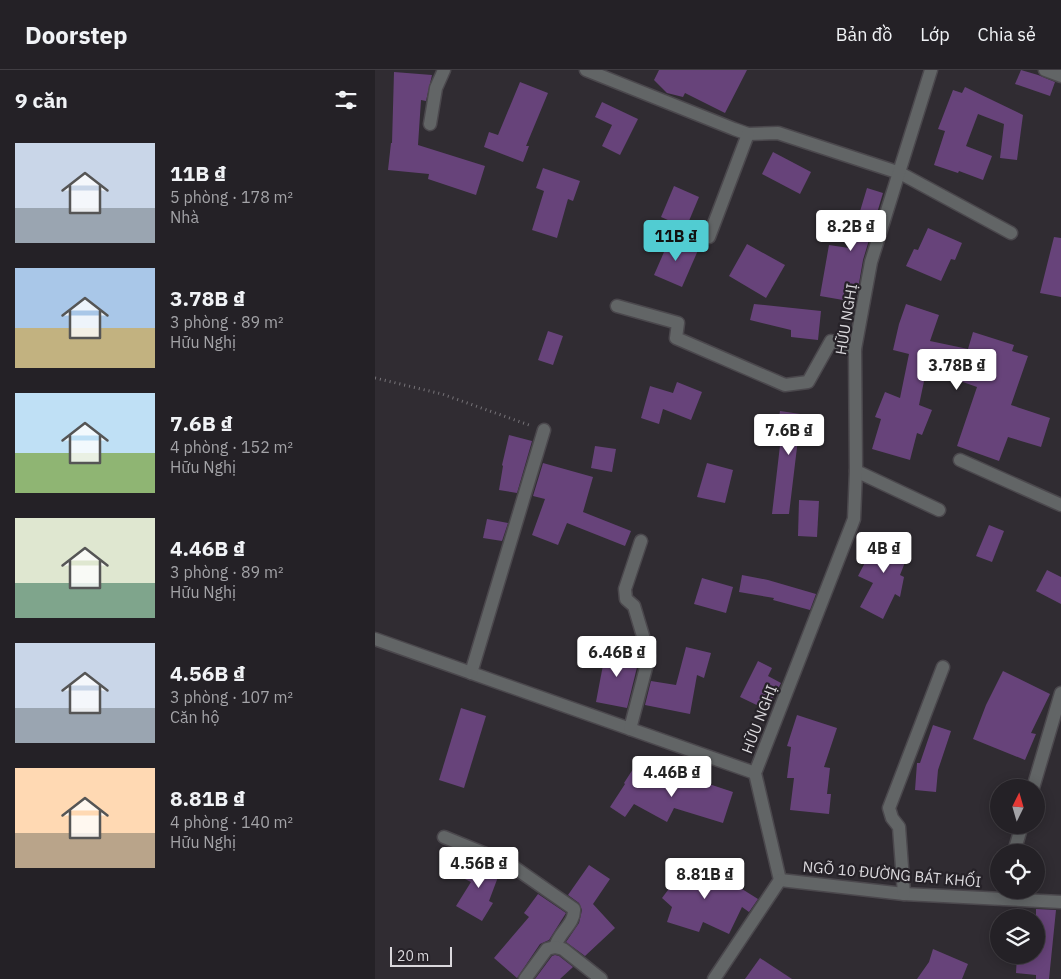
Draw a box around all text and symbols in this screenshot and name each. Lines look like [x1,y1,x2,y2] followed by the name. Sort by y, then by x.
[25,19,128,51] text: Doorstep
[836,23,892,46] text: Bản đồ
[920,23,950,46] text: Lớp
[978,23,1036,46] text: Chia sẻ
[15,86,68,114] text: 9 căn
[332,86,360,114] icon: filters
[170,159,226,187] text: 11B ₫
[55,163,115,223] icon: home
[170,187,293,207] text: 5 phòng · 178 m²
[170,207,199,227] text: Nhà
[810,210,892,252] pin: 8.2B ₫
[827,216,875,236] text: 8.2B ₫
[641,220,711,262] pin: 11B ₫
[655,226,697,246] text: 11B ₫
[831,282,861,356] street label: HỮU NGHỊ
[170,284,245,312] text: 3.78B ₫
[55,288,115,348] icon: home
[170,312,284,332] text: 3 phòng · 89 m²
[170,332,236,352] text: Hữu Nghị
[911,348,1003,391] pin: 3.78B ₫
[928,355,986,375] text: 3.78B ₫
[170,409,233,437] text: 7.6B ₫
[55,413,115,473] icon: home
[748,414,830,456] pin: 7.6B ₫
[765,420,813,440] text: 7.6B ₫
[170,437,293,457] text: 4 phòng · 152 m²
[170,457,236,477] text: Hữu Nghị
[854,532,914,574] pin: 4B ₫
[170,534,245,562] text: 4.46B ₫
[55,538,115,598] icon: home
[867,538,901,558] text: 4B ₫
[170,562,284,582] text: 3 phòng · 89 m²
[170,582,236,602] text: Hữu Nghị
[571,636,663,678] pin: 6.46B ₫
[588,642,646,662] text: 6.46B ₫
[170,659,245,687] text: 4.56B ₫
[55,663,115,723] icon: home
[737,682,781,756] street label: HỮU NGHỊ
[170,687,293,707] text: 3 phòng · 107 m²
[170,707,219,727] text: Căn hộ
[626,756,718,798] pin: 4.46B ₫
[643,762,701,782] text: 4.46B ₫
[990,779,1045,834] north arrow
[990,779,1045,964] map controls
[170,784,245,812] text: 8.81B ₫
[55,788,115,848] icon: home
[170,812,293,832] text: 4 phòng · 140 m²
[170,832,236,852] text: Hữu Nghị
[990,844,1045,899] button: locate
[433,846,525,889] pin: 4.56B ₫
[450,853,508,873] text: 4.56B ₫
[802,855,982,891] street label: NGÕ 10 ĐƯỜNG BÁT KHỐI
[659,858,751,900] pin: 8.81B ₫
[676,864,734,884] text: 8.81B ₫
[990,909,1045,964] button: layers
[390,944,453,967] scale bar
[397,947,429,965] text: 20 m

